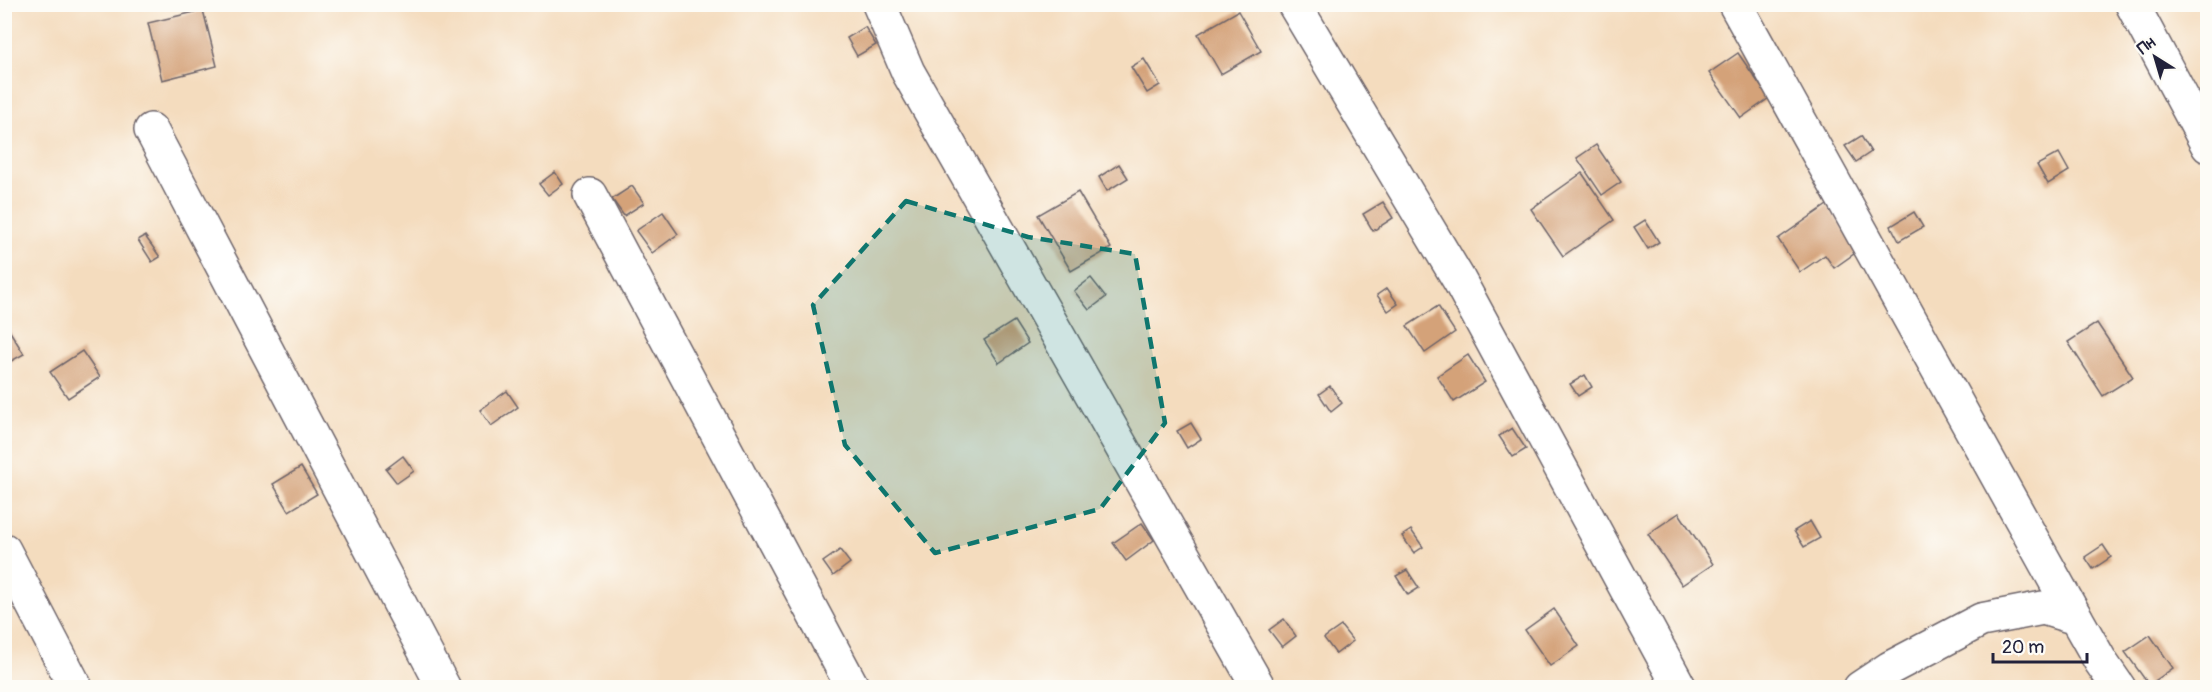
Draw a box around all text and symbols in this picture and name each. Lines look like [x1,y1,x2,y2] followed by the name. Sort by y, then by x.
[2125,27,2185,87] north arrow
[2134,33,2160,59] text: Пн
[1993,626,2088,664] scale bar
[2002,636,2044,659] text: 20 m

